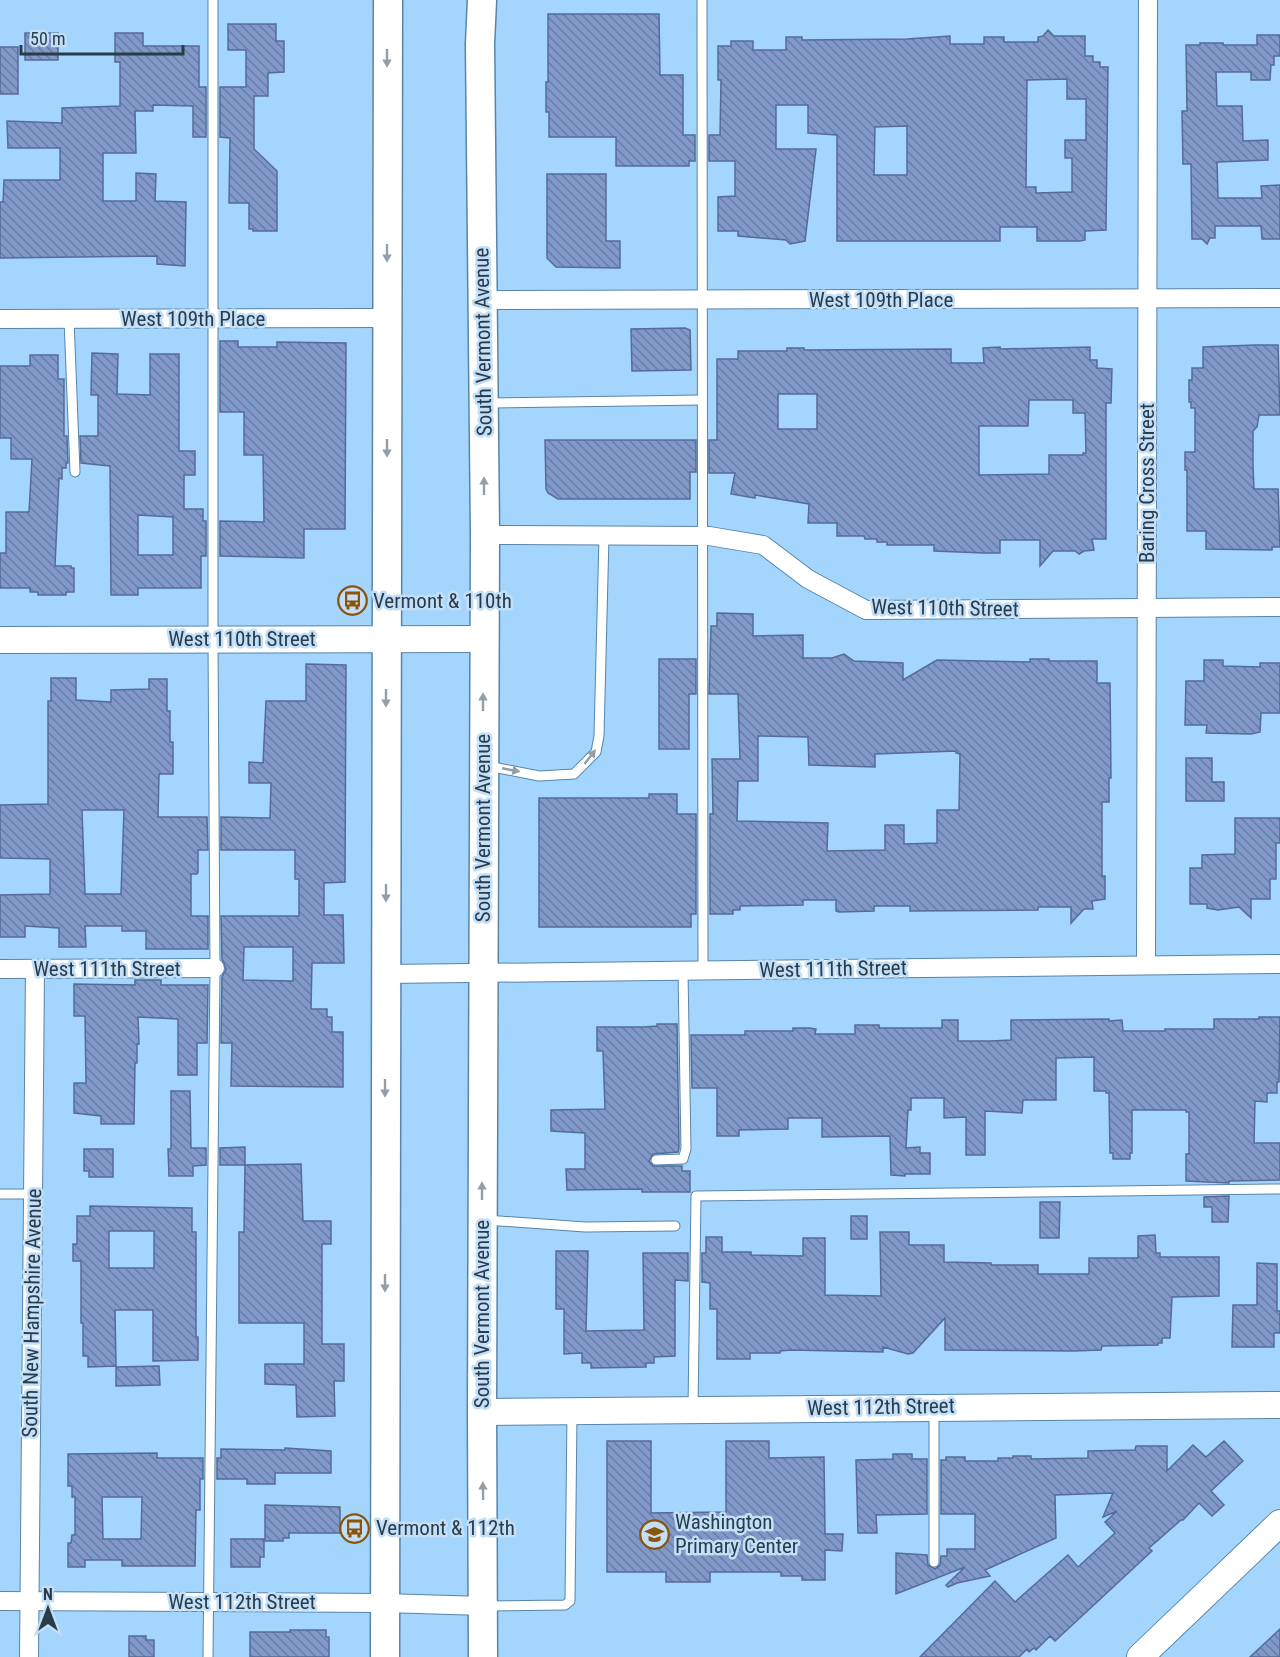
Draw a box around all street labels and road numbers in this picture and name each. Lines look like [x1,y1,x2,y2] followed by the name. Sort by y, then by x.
[469,247,497,436] street label: South Vermont Avenue
[809,288,953,312] street label: West 109th Place
[121,307,265,331] street label: West 109th Place
[1135,403,1159,563] street label: Baring Cross Street
[871,595,1019,621] street label: West 110th Street
[168,627,316,651] street label: West 110th Street
[471,734,495,922] street label: South Vermont Avenue
[759,956,907,982] street label: West 111th Street
[33,957,181,981] street label: West 111th Street
[18,1188,46,1438] street label: South New Hampshire Avenue
[470,1220,494,1408] street label: South Vermont Avenue
[807,1394,955,1420] street label: West 112th Street
[168,1590,316,1614] street label: West 112th Street

